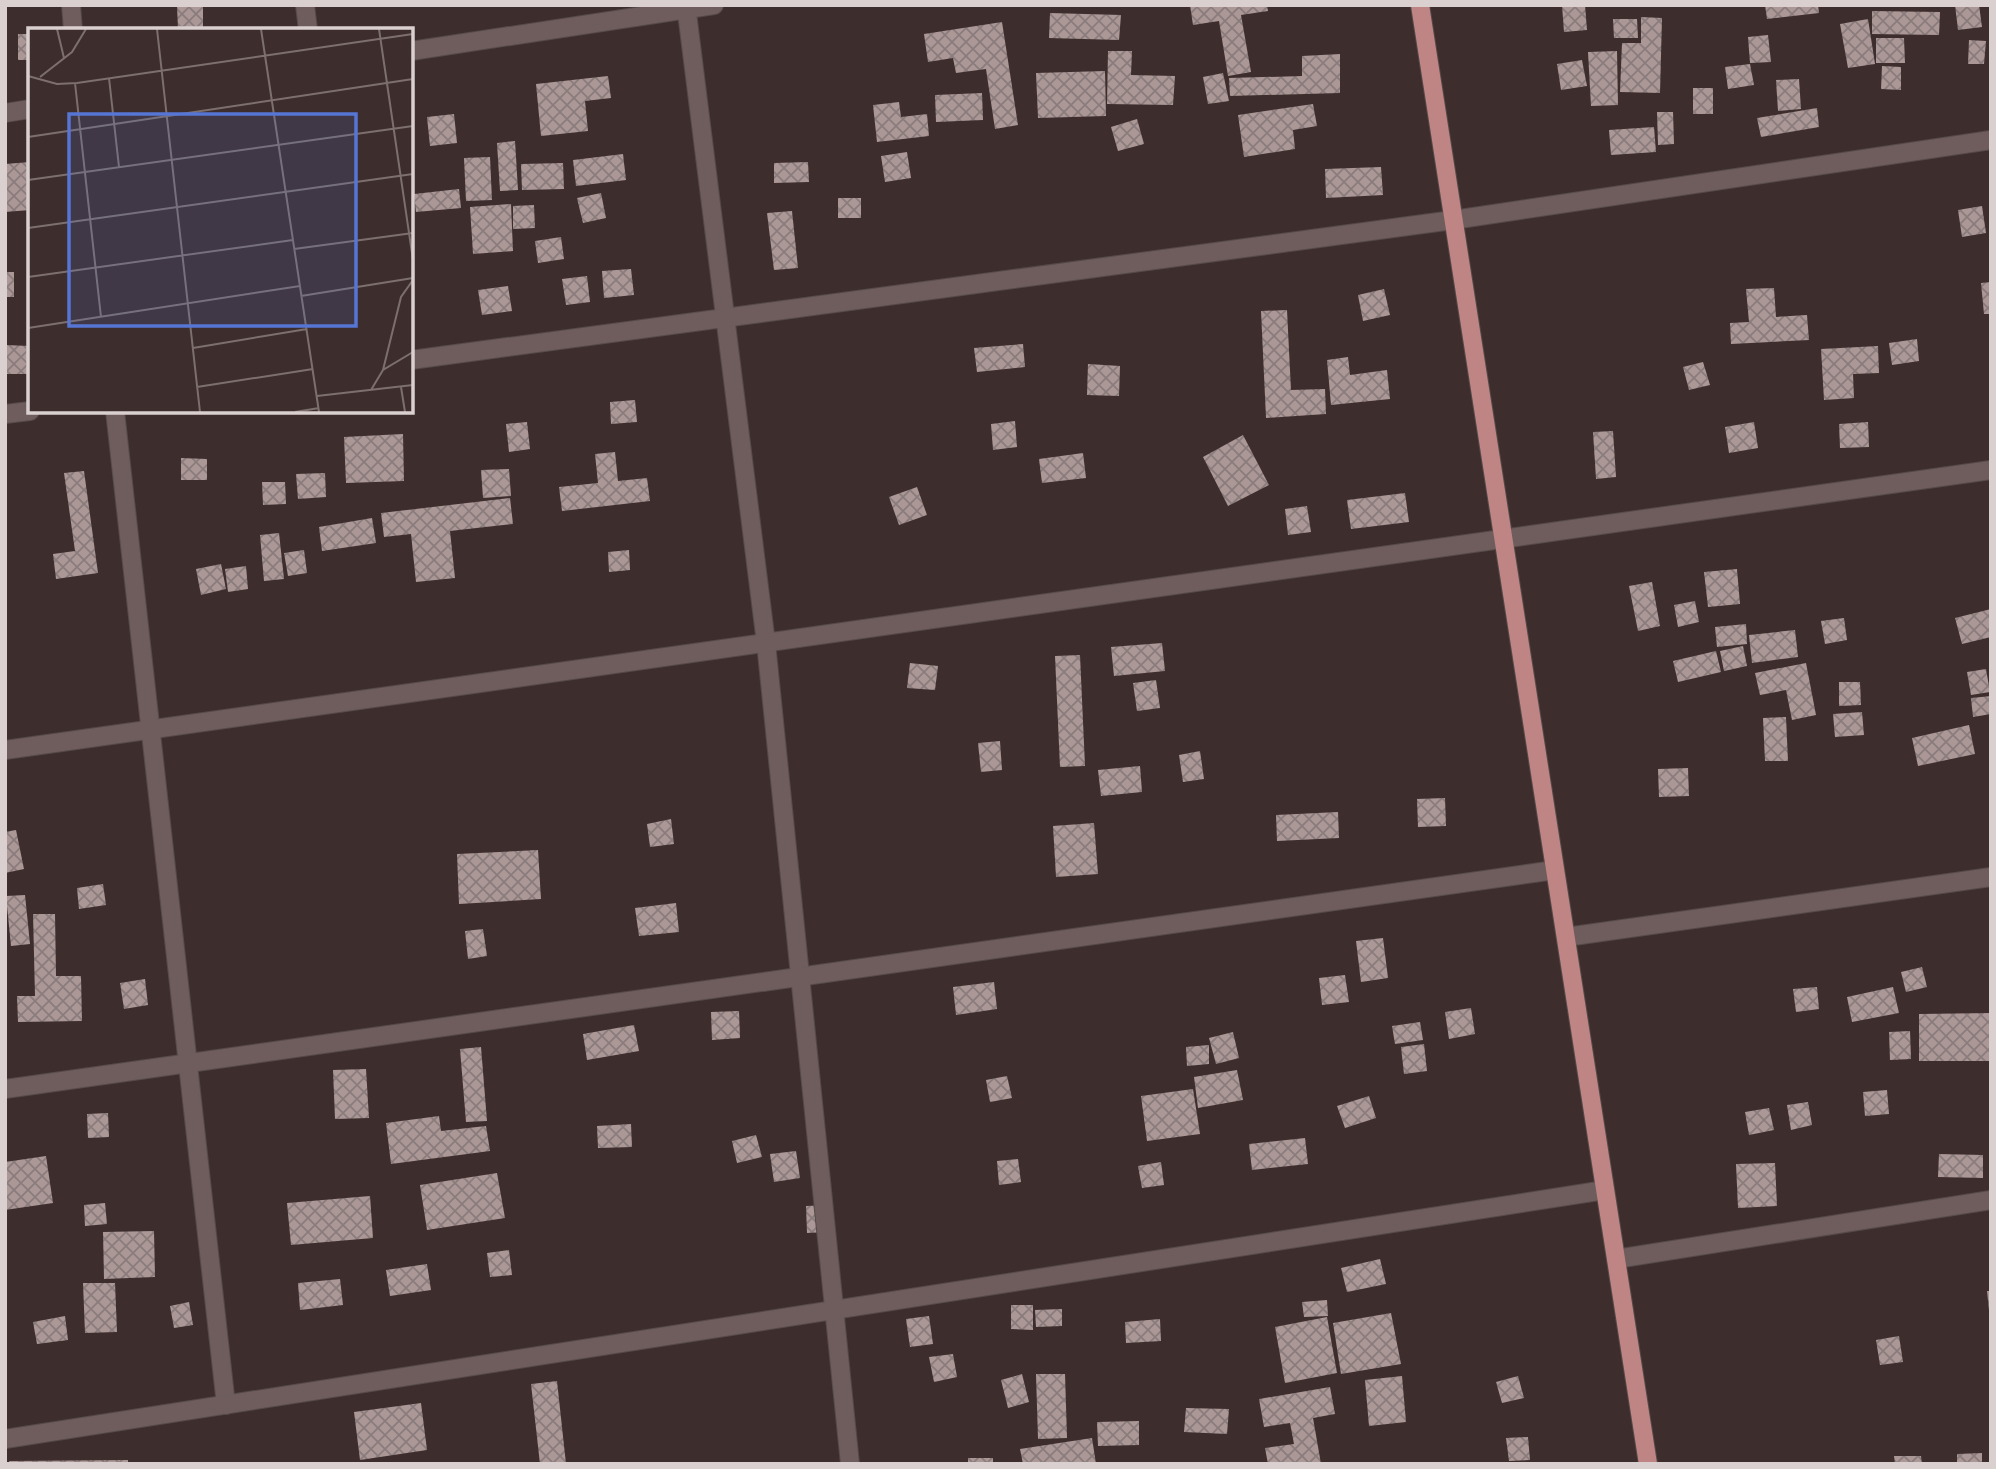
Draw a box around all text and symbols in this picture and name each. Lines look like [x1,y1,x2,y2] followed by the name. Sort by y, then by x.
[28,28,413,413] inset map

